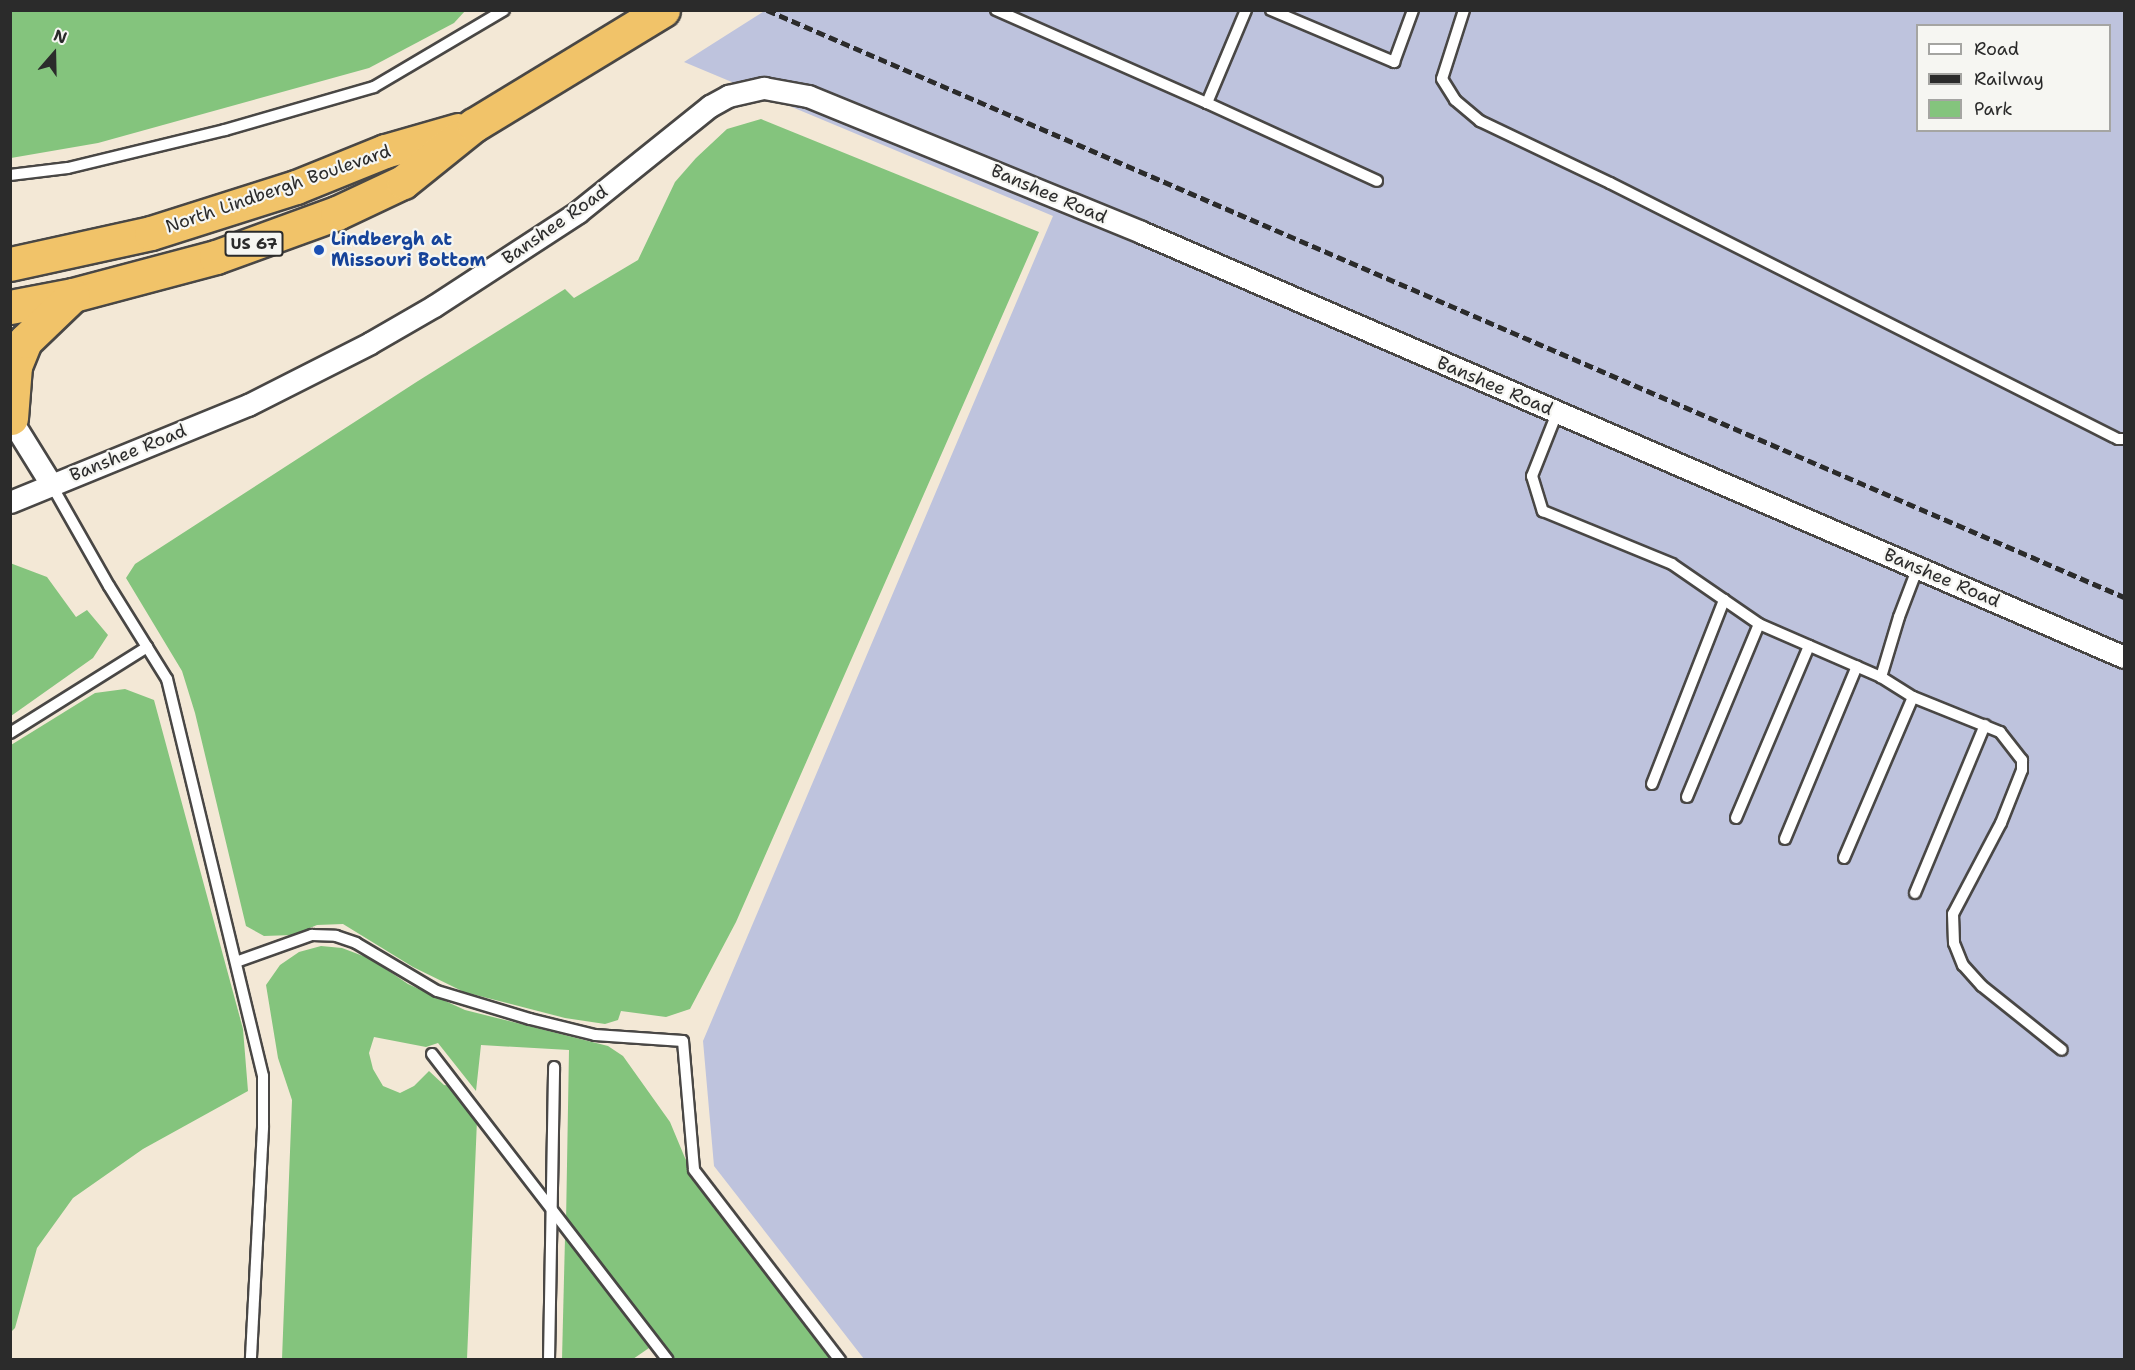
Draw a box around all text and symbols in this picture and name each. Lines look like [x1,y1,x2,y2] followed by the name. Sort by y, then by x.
[24,24,84,84] north arrow
[1916,24,2111,132] legend
[51,25,70,49] text: N
[1974,37,2019,61] text: Road
[1974,67,2044,91] text: Railway
[1974,97,2013,121] text: Park
[163,140,393,238] street label: North Lindbergh Boulevard
[988,160,1110,228] street label: Banshee Road
[498,181,612,269] street label: Banshee Road
[331,229,486,272] place label: Lindbergh at Missouri Bottom
[224,231,284,257] road number: US 67
[312,243,326,257] marker: Lindbergh at Missouri Bottom
[1434,352,1556,420] street label: Banshee Road
[67,420,189,486] street label: Banshee Road
[1881,544,2003,612] street label: Banshee Road

